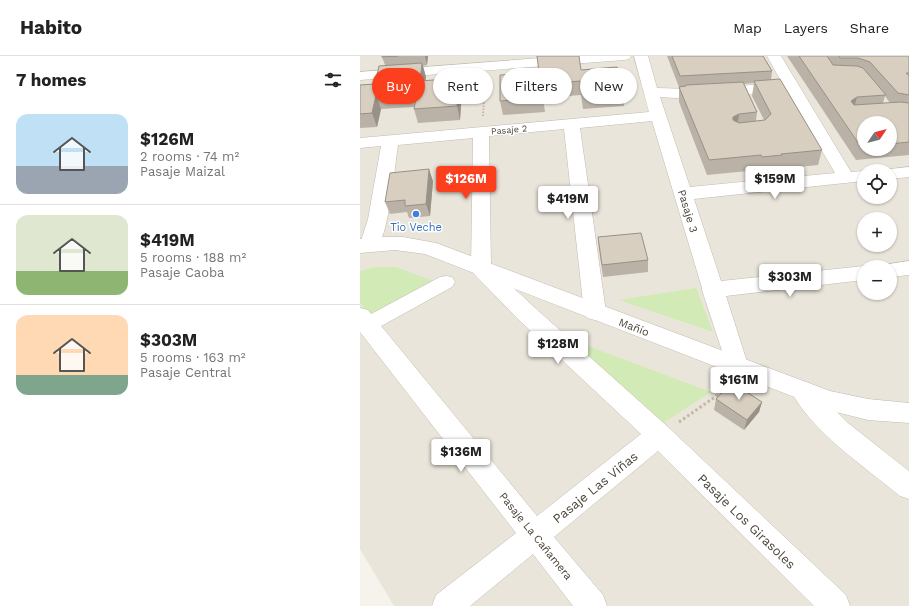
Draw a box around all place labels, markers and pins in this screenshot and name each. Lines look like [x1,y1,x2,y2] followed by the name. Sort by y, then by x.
[438,166,494,200] pin: $126M
[747,166,803,200] pin: $159M
[540,186,596,220] pin: $419M
[411,209,421,219] marker: Tio Veche
[390,221,442,234] place label: Tio Veche
[762,264,818,298] pin: $303M
[530,331,586,365] pin: $128M
[711,367,767,401] pin: $161M
[433,439,489,473] pin: $136M

